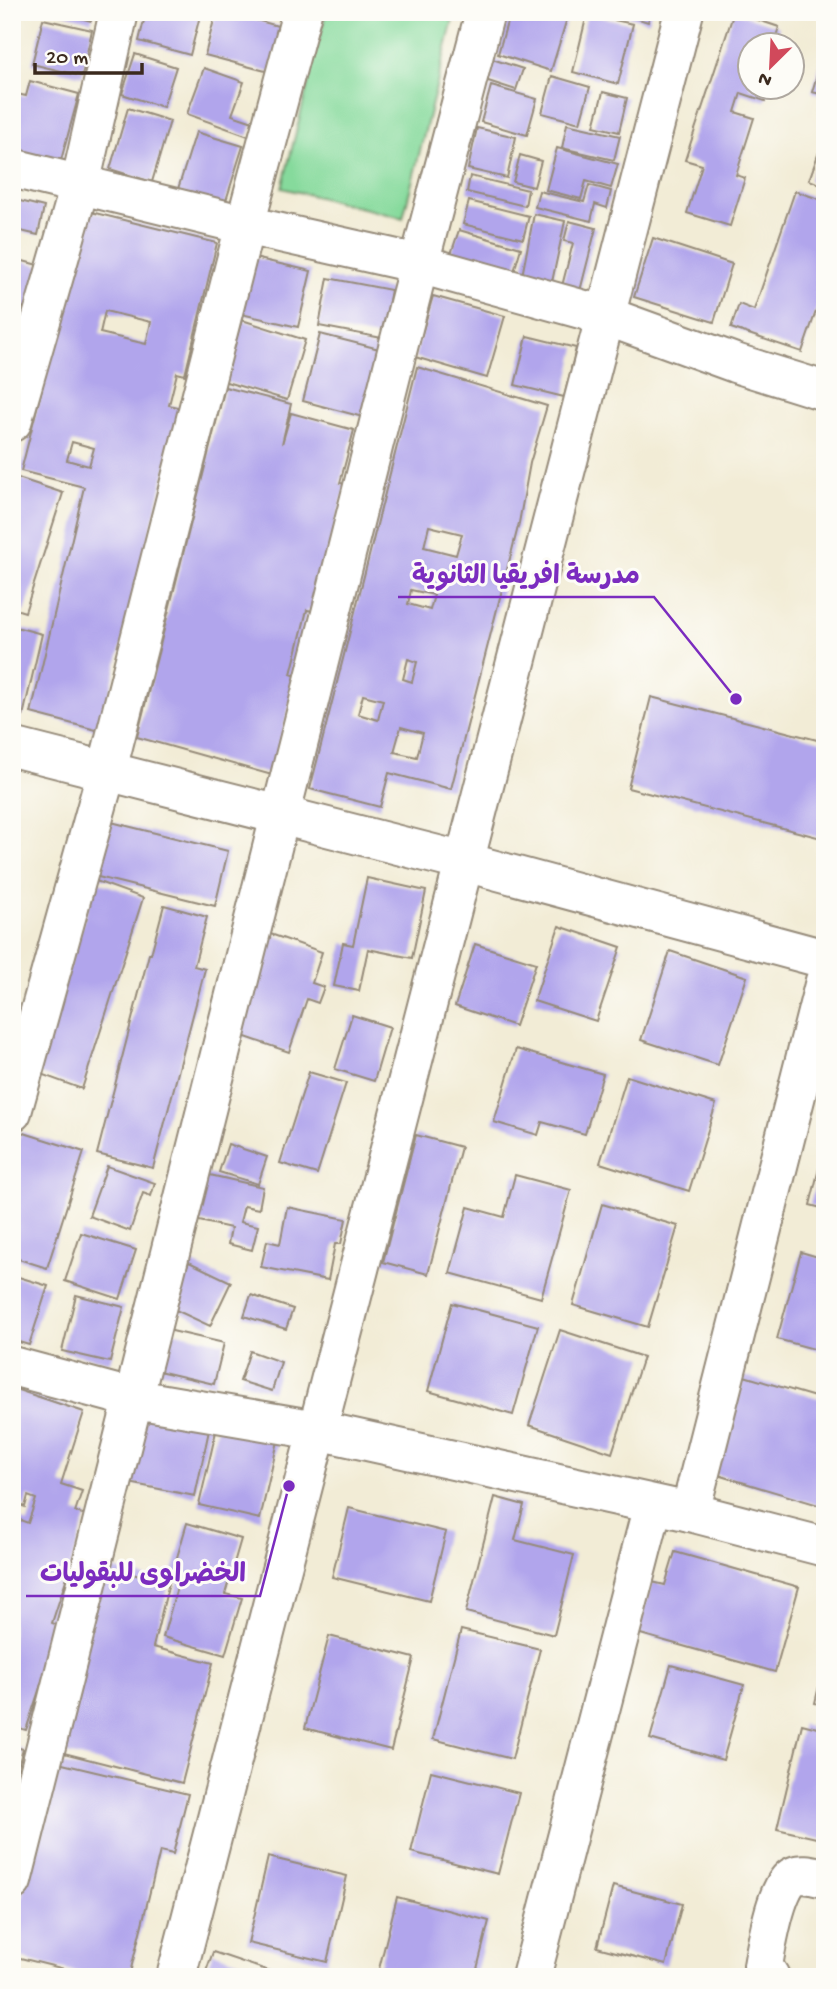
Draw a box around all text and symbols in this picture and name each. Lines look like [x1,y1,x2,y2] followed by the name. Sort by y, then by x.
[35,32,142,76] scale bar
[736,32,806,102] north arrow
[46,47,88,72] text: 20 m
[755,65,776,91] text: N
[398,550,654,597] callout: مدرسة افريقيا الثانوية
[412,560,640,594] text: مدرسة افريقيا الثانوية
[26,1549,260,1596] callout: الخضراوى للبقوليات
[40,1561,246,1592] text: الخضراوى للبقوليات

